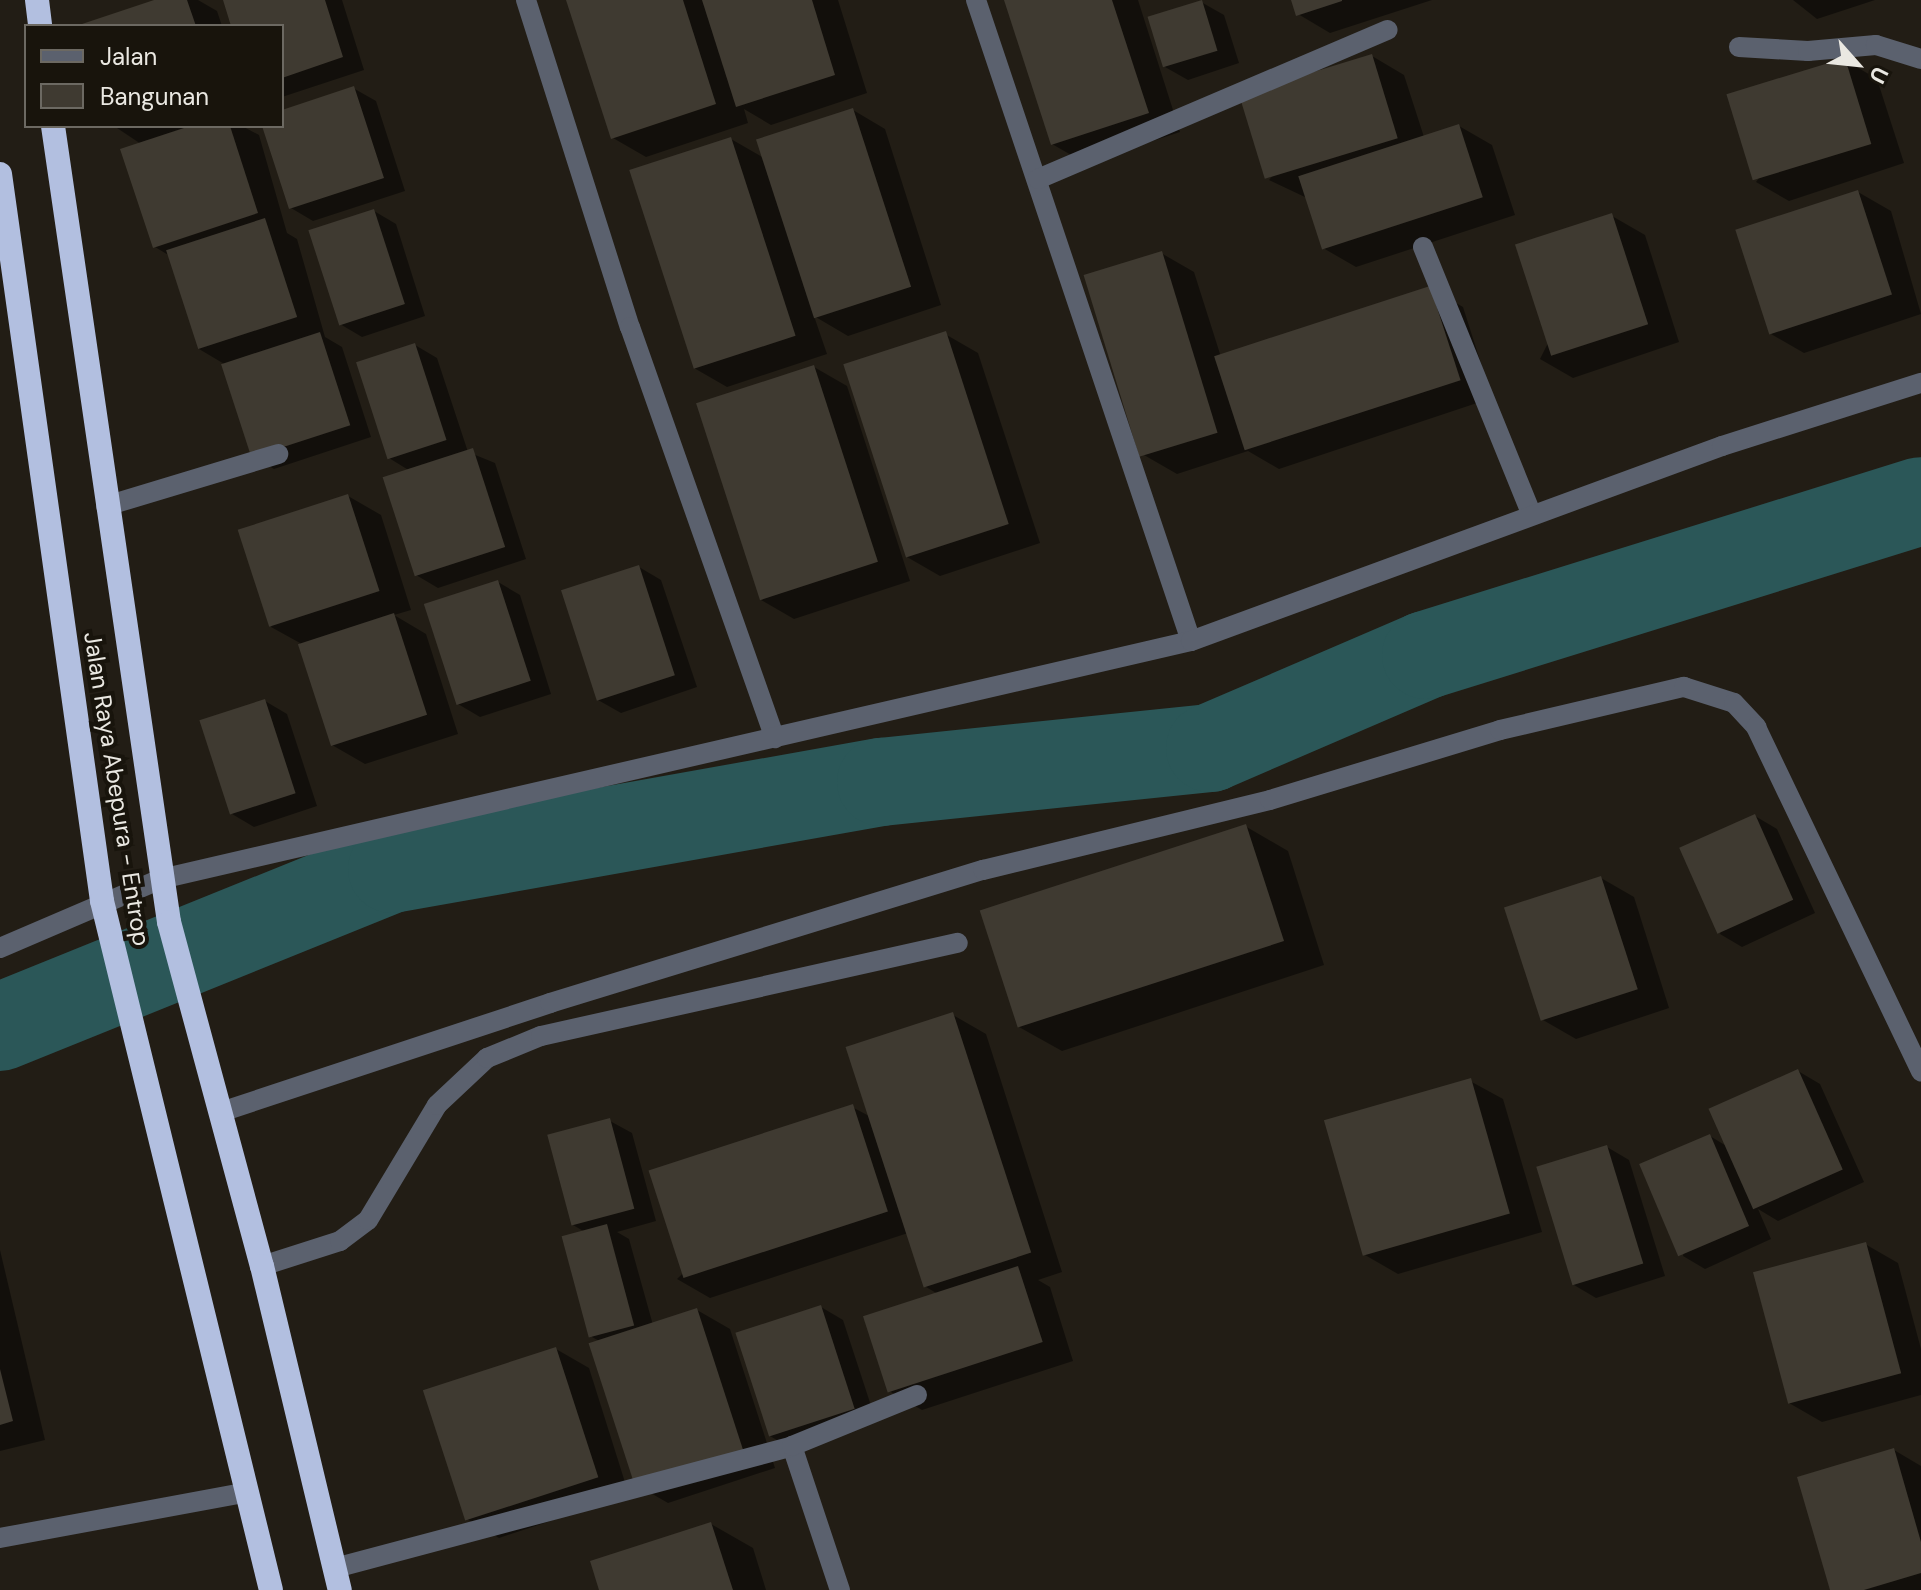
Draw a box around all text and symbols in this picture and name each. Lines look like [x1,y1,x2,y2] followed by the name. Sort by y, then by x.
[24,24,284,128] legend
[1817,24,1897,104] north arrow
[100,41,157,72] text: Jalan
[1862,62,1895,88] text: U
[100,81,209,112] text: Bangunan
[78,630,156,948] street label: Jalan Raya Abepura - Entrop

